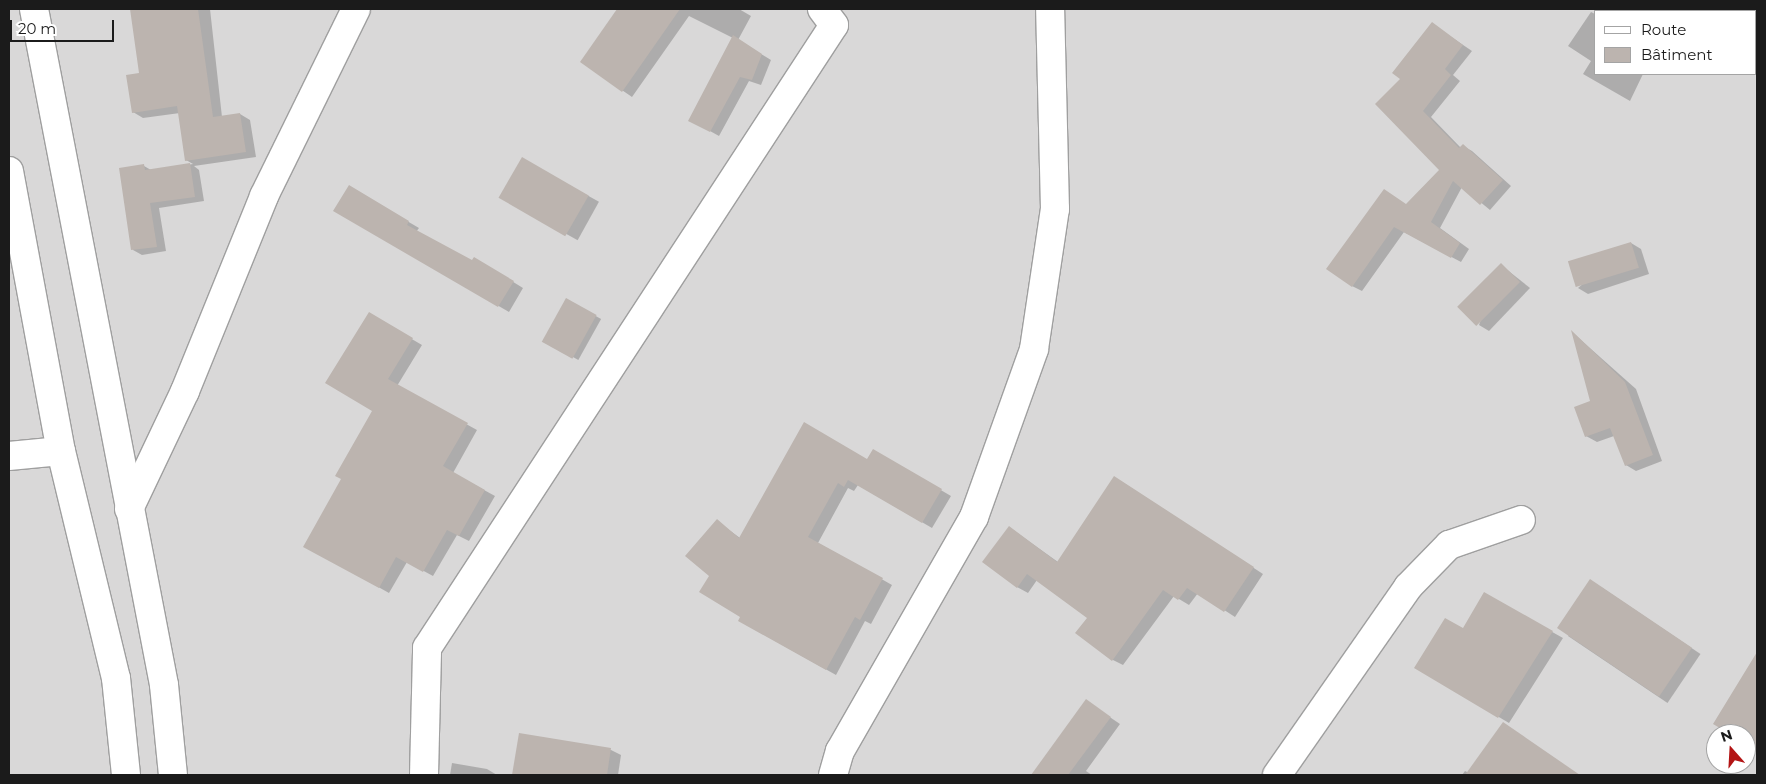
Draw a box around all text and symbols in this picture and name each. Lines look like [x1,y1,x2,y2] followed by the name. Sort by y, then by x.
[12,10,116,42] scale bar
[1594,10,1756,75] legend
[18,19,56,38] text: 20 m
[1641,20,1686,39] text: Route
[1641,45,1713,64] text: Bâtiment
[1706,724,1756,774] north arrow
[1718,725,1735,746] text: N

